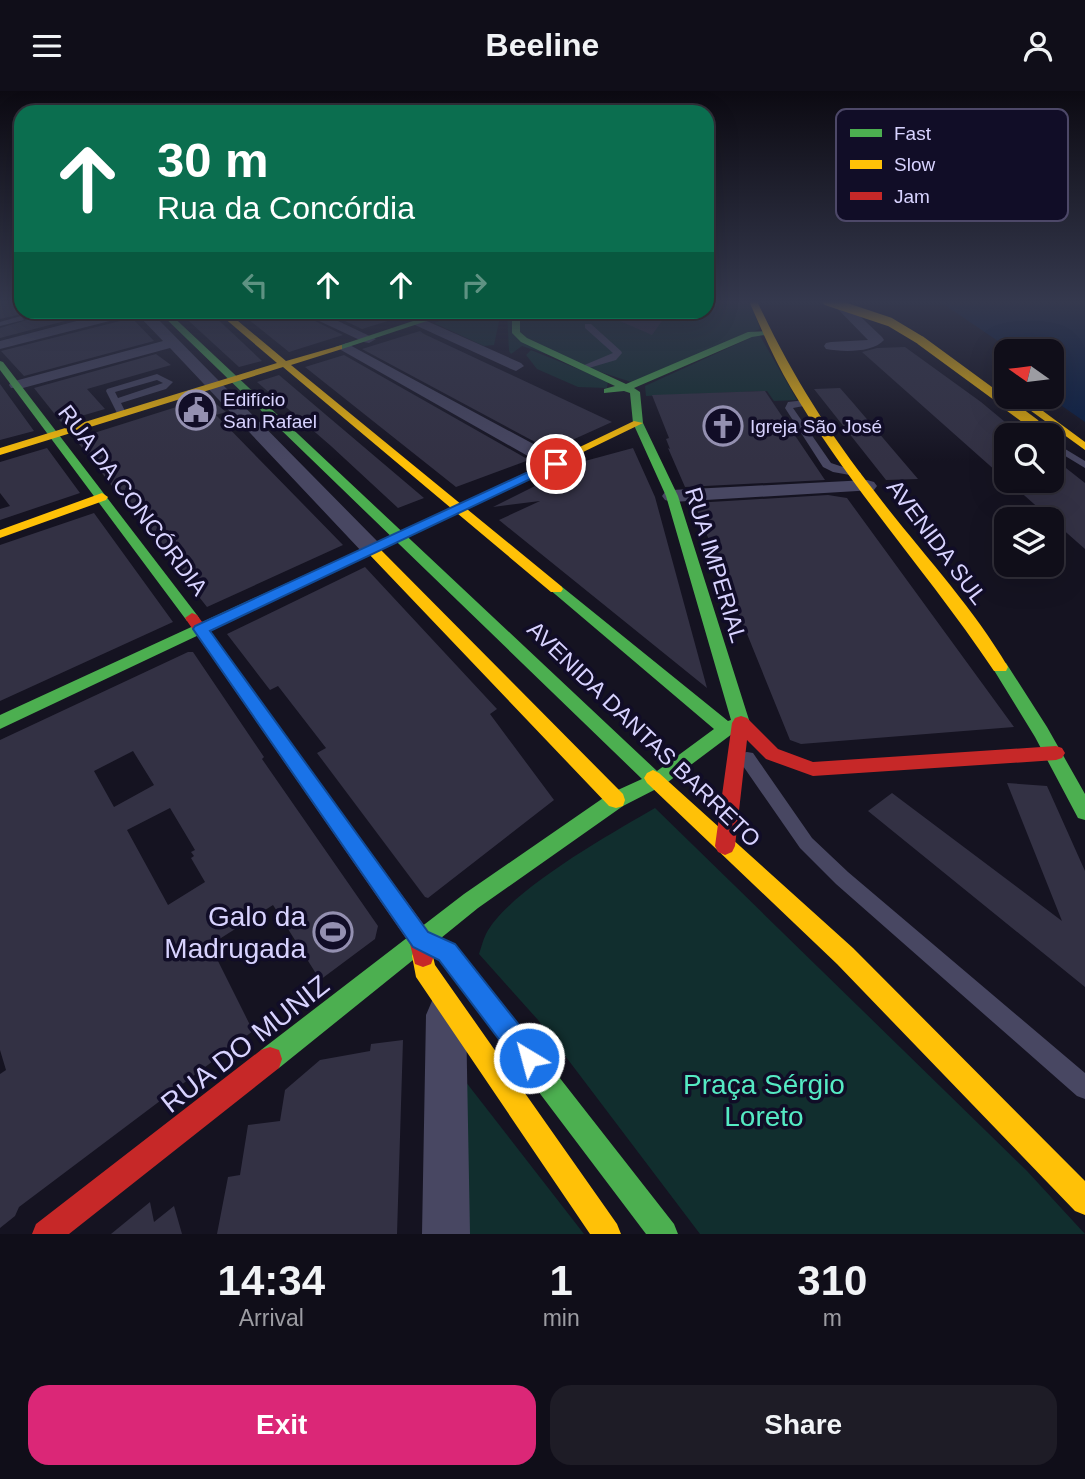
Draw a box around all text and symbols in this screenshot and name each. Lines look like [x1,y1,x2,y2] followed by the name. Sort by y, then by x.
[28,27,66,65] icon: menu
[486,27,599,63] text: Beeline
[1019,27,1057,65] icon: person
[836,109,1068,221] legend
[894,123,932,144] text: Fast
[42,133,133,224] icon: ahead
[157,133,269,187] text: 30 m
[894,154,935,175] text: Slow
[894,186,930,207] text: Jam
[157,190,415,226] text: Rua da Concórdia
[236,266,274,304] icon: left
[309,266,347,304] icon: ahead
[382,266,420,304] icon: ahead
[455,266,493,304] icon: right
[994,339,1064,409] north arrow
[994,339,1064,577] map controls
[175,389,217,431] public building icon: Edifício San Rafael
[223,389,317,432] place label: Edifício San Rafael
[53,400,213,601] street label: RUA DA CONCÓRDIA
[702,405,744,447] church icon: Igreja São José
[750,416,882,437] place label: Igreja São José
[994,423,1064,493] button: search
[526,434,586,494] pin
[537,445,575,483] icon: arrive
[882,475,992,610] street label: AVENIDA SUL
[680,484,752,646] street label: RUA IMPERIAL
[994,507,1064,577] button: layers
[522,616,766,852] street label: AVENIDA DANTAS BARRETO
[164,901,306,964] place label: Galo da Madrugada
[312,911,354,953] sports icon: Galo da Madrugada
[155,969,335,1119] street label: RUA DO MUNIZ
[492,1021,566,1095] position arrow
[683,1069,845,1132] park label: Praça Sérgio Loreto
[218,1257,325,1304] text: 14:34
[549,1257,573,1304] text: 1
[797,1257,867,1304] text: 310
[239,1305,304,1331] text: Arrival
[543,1305,580,1331] text: min
[823,1305,842,1331] text: m
[28,1385,536,1465] button: Exit
[550,1385,1057,1465] button: Share

